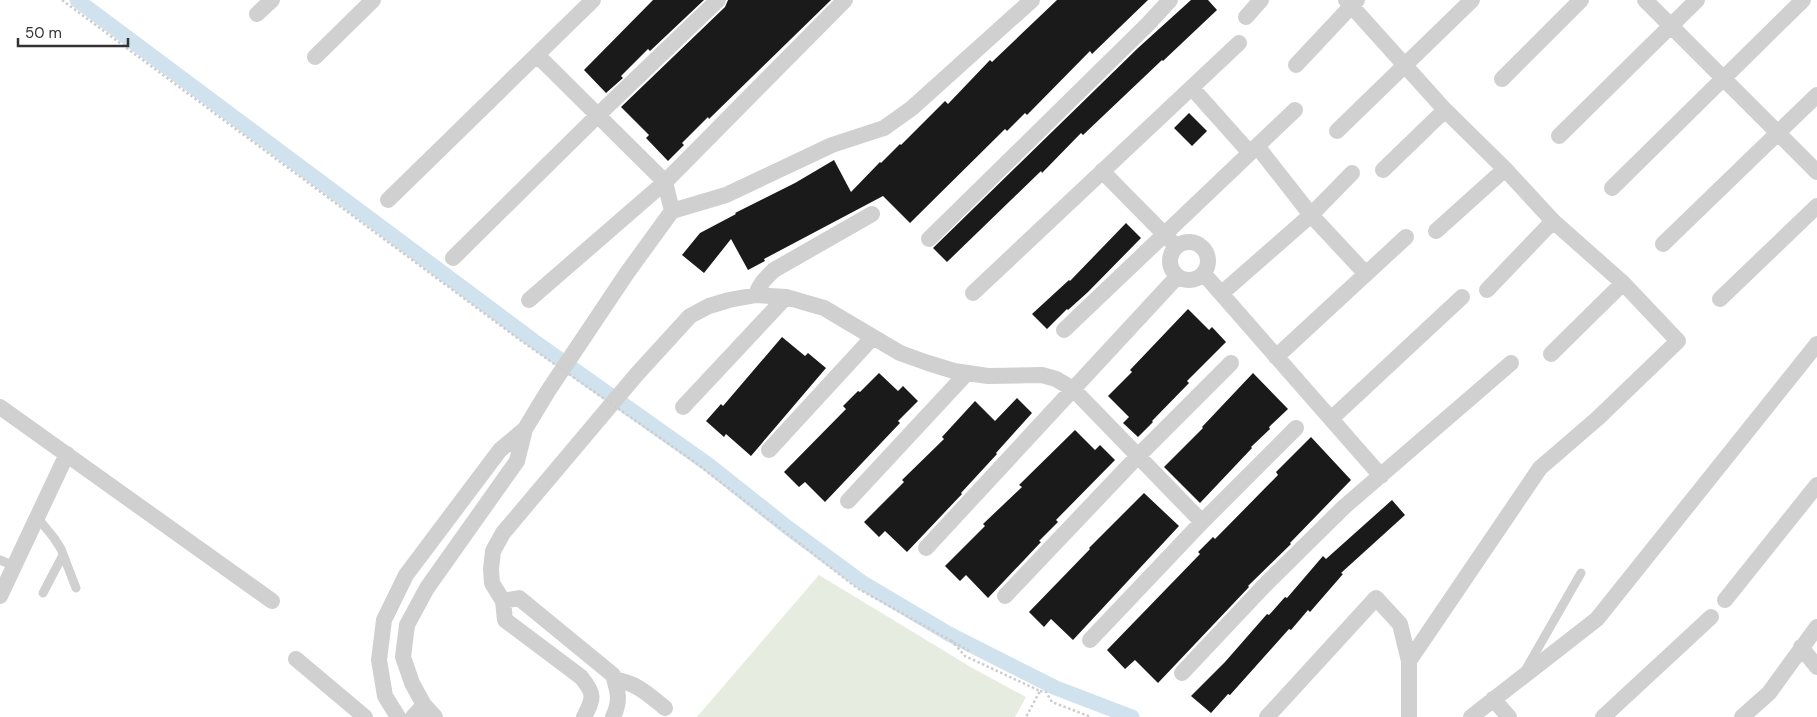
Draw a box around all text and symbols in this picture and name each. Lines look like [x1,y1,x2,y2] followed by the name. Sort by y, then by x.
[18,15,128,47] scale bar
[25,23,62,43] text: 50 m

